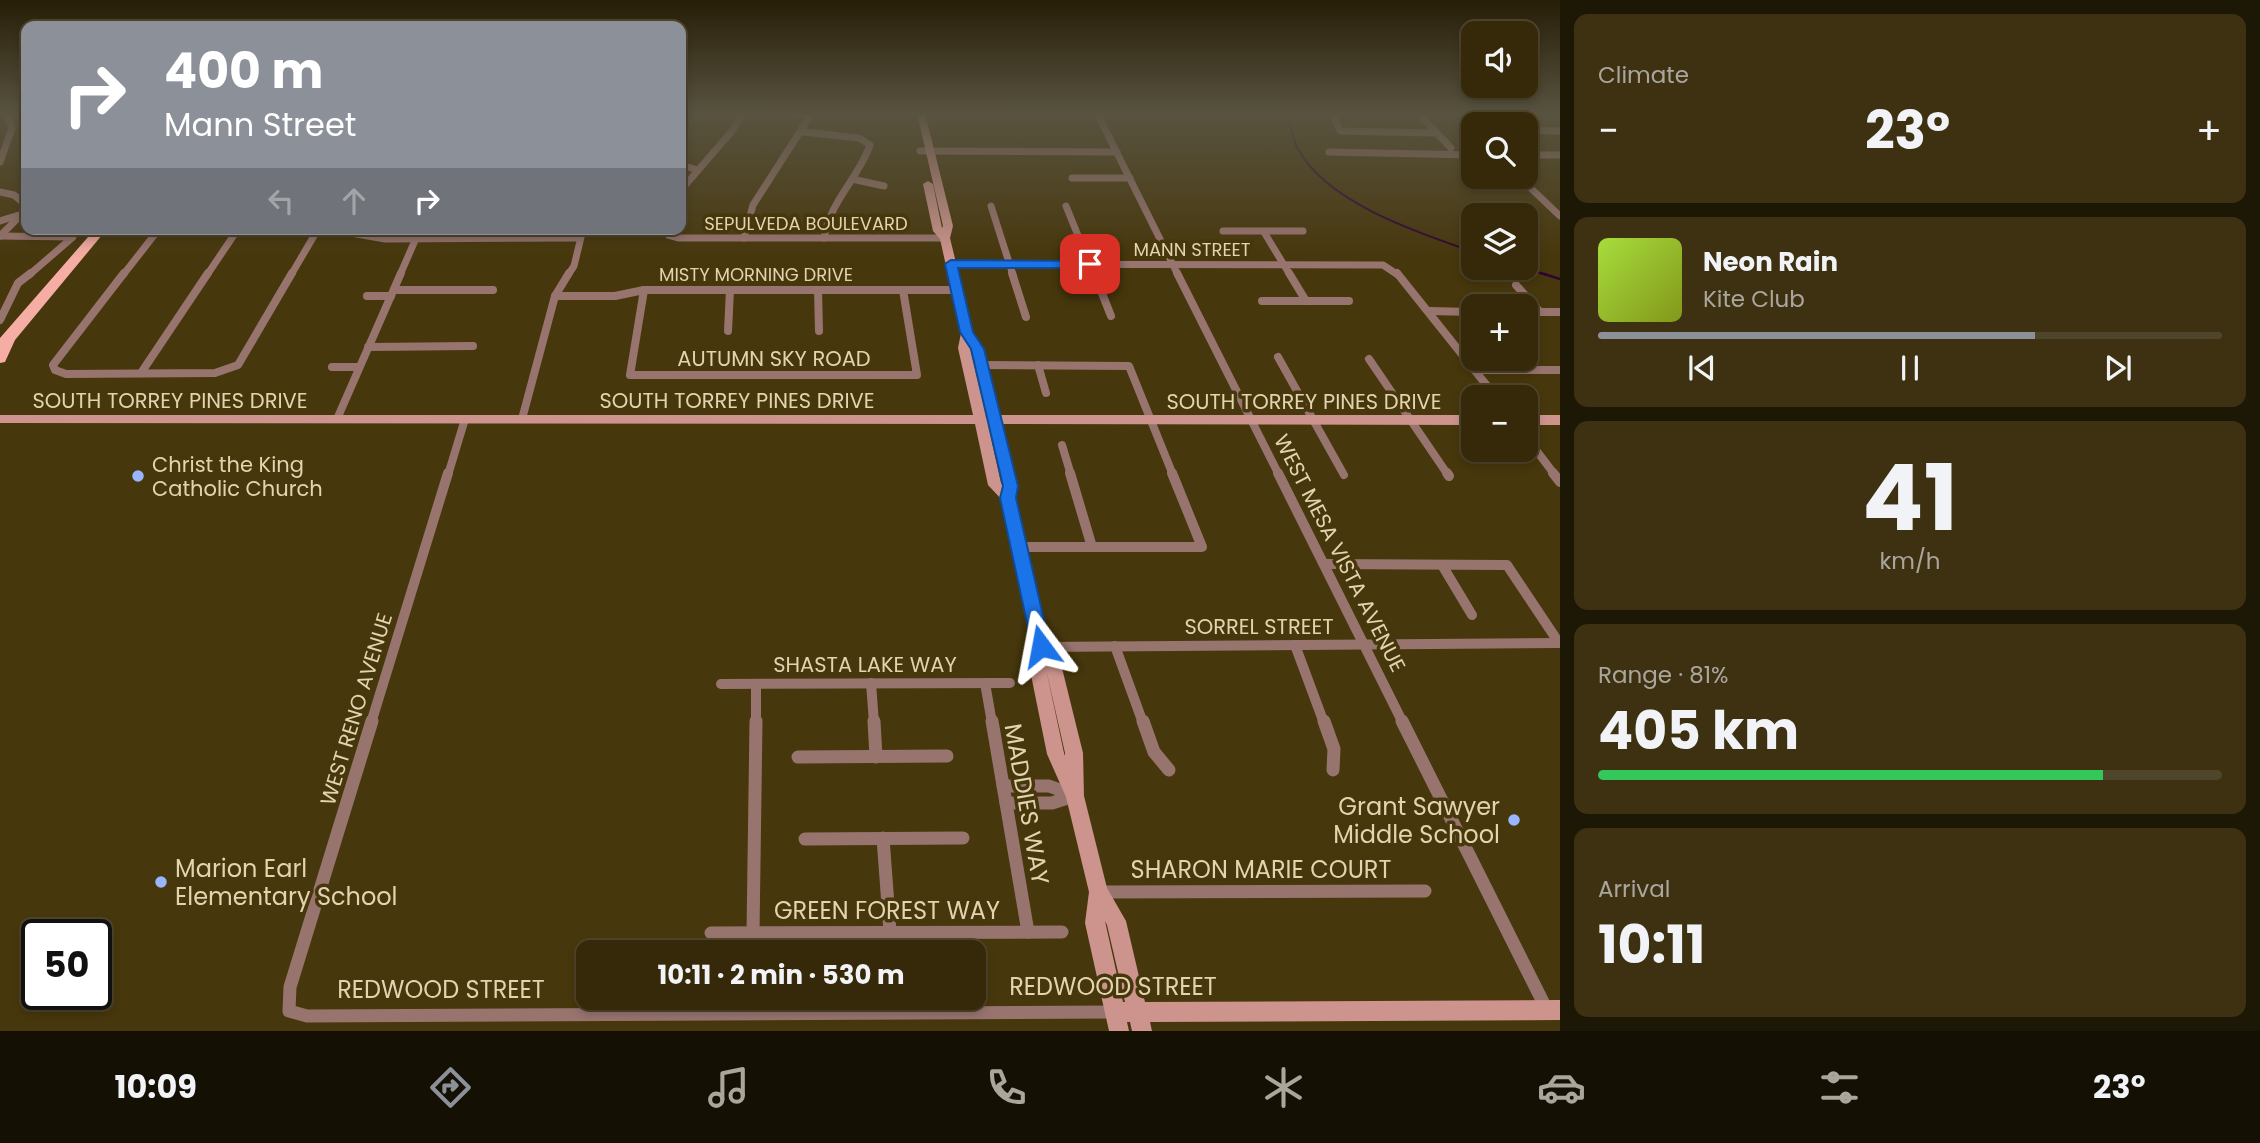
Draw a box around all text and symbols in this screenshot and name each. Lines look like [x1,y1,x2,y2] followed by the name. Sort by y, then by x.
[1461,21,1538,462] map controls
[1461,21,1538,98] button: sound
[164,37,323,105] text: 400 m
[49,49,140,140] icon: right
[1598,59,1689,91] text: Climate
[1865,94,1950,167] text: 23°
[164,102,356,147] text: Mann Street
[1598,104,1619,157] text: −
[2196,104,2222,157] text: +
[1461,112,1538,189] button: search
[262,182,300,220] icon: left
[335,182,373,220] icon: ahead
[408,182,446,220] icon: right
[1461,203,1538,280] button: layers
[704,211,908,236] street label: SEPULVEDA BOULEVARD
[1060,234,1120,294] pin
[1133,237,1251,262] street label: MANN STREET
[1703,244,1838,280] text: Neon Rain
[1071,245,1109,283] icon: arrive
[659,262,853,287] street label: MISTY MORNING DRIVE
[1703,283,1805,315] text: Kite Club
[1461,294,1538,371] button: +
[677,344,871,373] street label: AUTUMN SKY ROAD
[1683,349,1721,387] icon: previous
[1891,349,1929,387] icon: pause
[2099,349,2137,387] icon: next
[1461,385,1538,462] button: −
[32,386,308,415] street label: SOUTH TORREY PINES DRIVE
[599,386,875,415] street label: SOUTH TORREY PINES DRIVE
[1166,387,1442,416] street label: SOUTH TORREY PINES DRIVE
[1267,429,1413,677] street label: WEST MESA VISTA AVENUE
[1862,434,1958,562] text: 41
[152,450,323,503] place label: Christ the King Catholic Church
[130,468,146,484] marker: Christ the King Catholic Church
[1879,545,1941,577] text: km/h
[313,609,399,809] street label: WEST RENO AVENUE
[1004,609,1078,683] position arrow
[1184,612,1334,641] street label: SORREL STREET
[773,650,957,679] street label: SHASTA LAKE WAY
[1598,659,1729,691] text: Range · 81%
[1598,694,1799,767] text: 405 km
[997,721,1057,887] street label: MADDIES WAY
[1333,790,1500,851] place label: Grant Sawyer Middle School
[1506,812,1522,828] marker: Grant Sawyer Middle School
[175,852,398,913] place label: Marion Earl Elementary School
[1131,853,1391,886] street label: SHARON MARIE COURT
[1598,873,1670,905] text: Arrival
[153,874,169,890] marker: Marion Earl Elementary School
[774,894,1000,927] street label: GREEN FOREST WAY
[1598,908,1705,981] text: 10:11
[21,919,112,1010] speed limit sign: 50
[658,957,904,993] text: 10:11 · 2 min · 530 m
[1009,970,1217,1003] street label: REDWOOD STREET
[337,973,545,1006] street label: REDWOOD STREET
[426,1063,475,1112] icon: directions
[704,1063,753,1112] icon: music
[982,1063,1031,1112] icon: phone
[1259,1063,1308,1112] icon: climate
[1537,1063,1586,1112] icon: car
[1815,1063,1864,1112] icon: filters
[114,1064,197,1109] text: 10:09
[2093,1064,2146,1109] text: 23°

